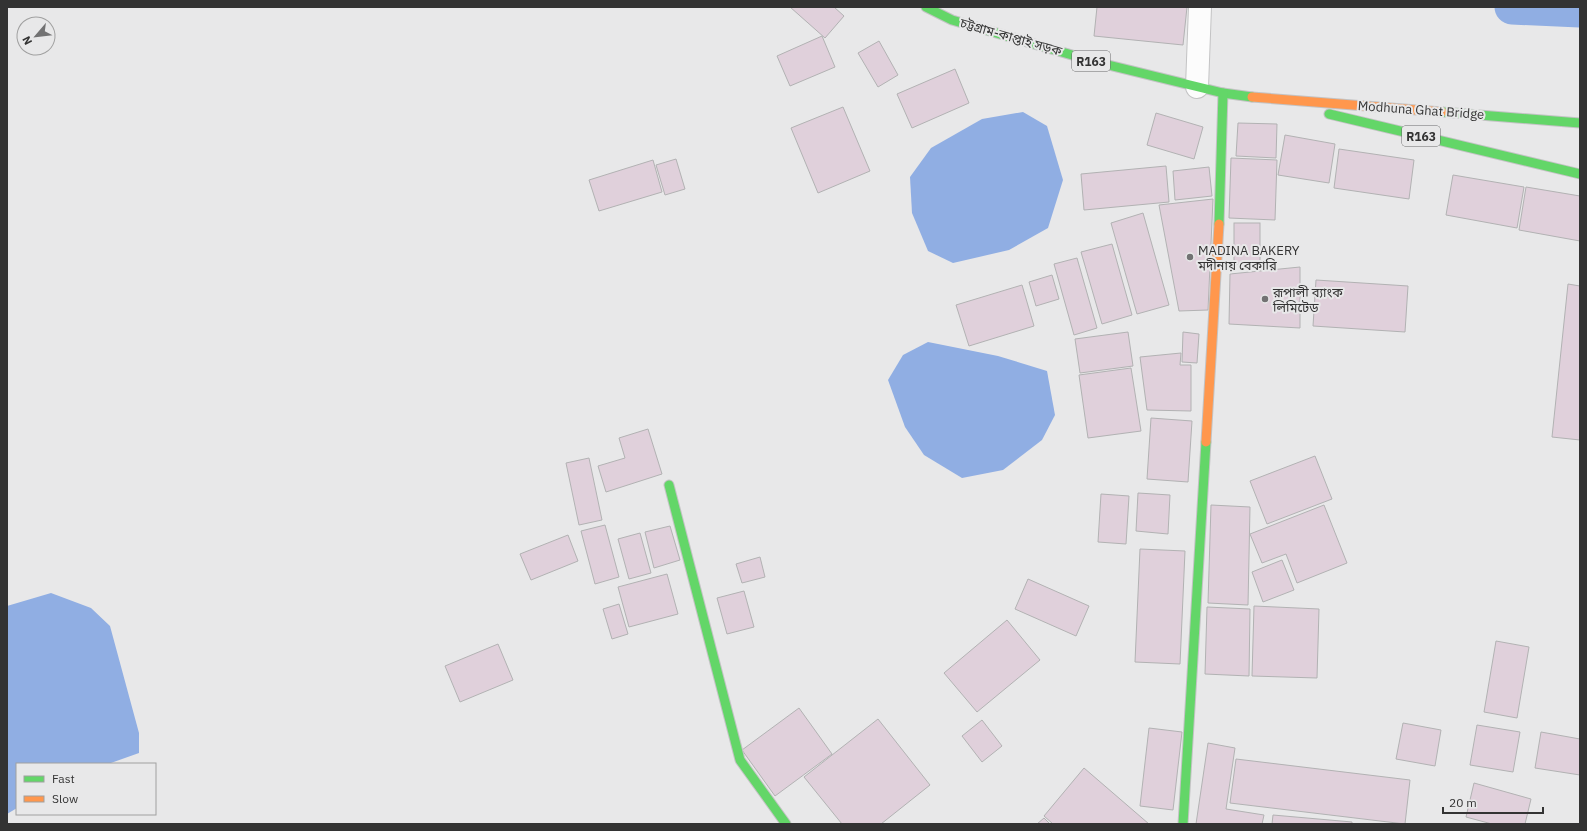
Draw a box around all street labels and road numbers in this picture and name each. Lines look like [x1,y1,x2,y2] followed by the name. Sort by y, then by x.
[957,14,1064,60] street label: চট্টগ্রাম-কাপ্তাই সড়ক
[1072,51,1110,71] road number: R163
[1357,97,1485,123] street label: Modhuna Ghat Bridge
[1402,126,1440,146] road number: R163

